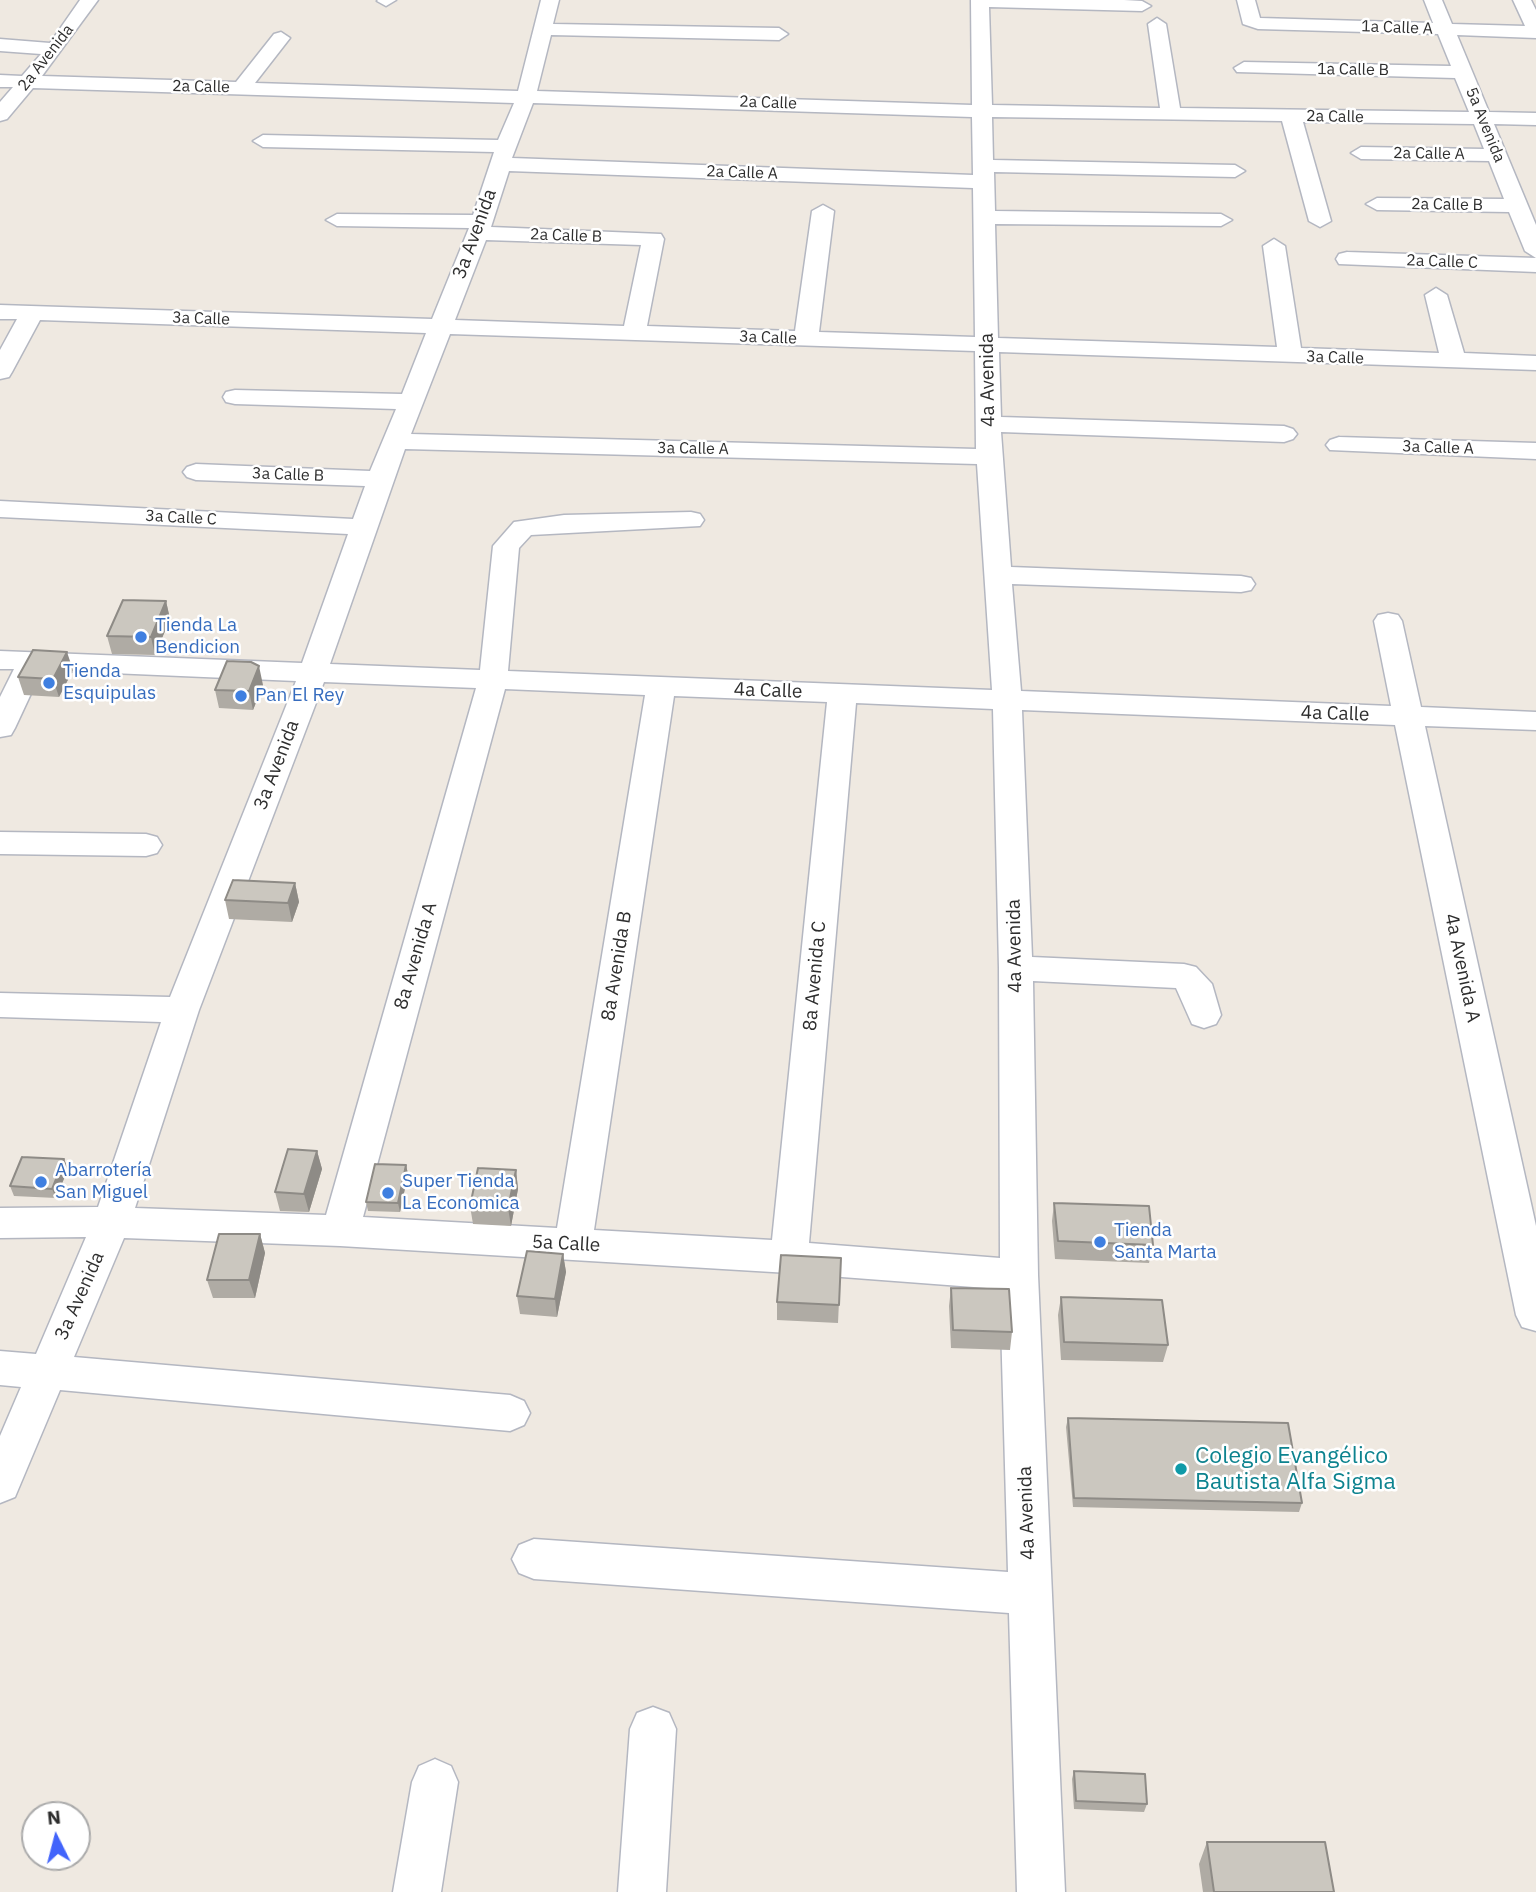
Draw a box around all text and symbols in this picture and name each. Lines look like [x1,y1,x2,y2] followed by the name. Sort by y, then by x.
[1361,17,1433,39] street label: 1a Calle A
[14,21,78,95] street label: 2a Avenida
[1317,60,1389,80] street label: 1a Calle B
[172,77,230,97] street label: 2a Calle
[1461,85,1509,165] street label: 5a Avenida
[739,92,797,114] street label: 2a Calle
[1306,107,1364,127] street label: 2a Calle
[1393,144,1465,164] street label: 2a Calle A
[706,162,778,184] street label: 2a Calle A
[448,186,502,282] street label: 3a Avenida
[1411,195,1483,215] street label: 2a Calle B
[530,225,602,247] street label: 2a Calle B
[1406,251,1478,273] street label: 2a Calle C
[172,308,230,330] street label: 3a Calle
[739,327,797,349] street label: 3a Calle
[976,333,1000,427] street label: 4a Avenida
[1306,347,1364,369] street label: 3a Calle
[1402,437,1474,459] street label: 3a Calle A
[657,439,729,459] street label: 3a Calle A
[252,464,324,486] street label: 3a Calle B
[145,507,217,529] street label: 3a Calle C
[155,615,240,659] place label: Tienda La Bendicion
[133,629,149,645] marker: Tienda La Bendicion
[63,661,156,705] place label: Tienda Esquipulas
[41,675,57,691] marker: Tienda Esquipulas
[733,678,803,704] street label: 4a Calle
[255,685,344,707] place label: Pan El Rey
[233,688,249,704] marker: Pan El Rey
[1300,701,1370,727] street label: 4a Calle
[249,717,305,813] street label: 3a Avenida
[1003,899,1027,993] street label: 4a Avenida
[390,900,442,1012] street label: 8a Avenida A
[597,909,637,1023] street label: 8a Avenida B
[1439,911,1485,1025] street label: 4a Avenida A
[799,920,831,1032] street label: 8a Avenida C
[55,1160,152,1204] place label: Abarrotería San Miguel
[402,1171,520,1215] place label: Super Tienda La Economica
[33,1174,49,1190] marker: Abarrotería San Miguel
[380,1185,396,1201] marker: Super Tienda La Economica
[1114,1220,1217,1264] place label: Tienda Santa Marta
[531,1231,601,1257] street label: 5a Calle
[1092,1234,1108,1250] marker: Tienda Santa Marta
[50,1248,110,1344] street label: 3a Avenida
[1195,1442,1396,1496] place label: Colegio Evangélico Bautista Alfa Sigma
[1173,1461,1189,1477] marker: Colegio Evangélico Bautista Alfa Sigma
[1014,1466,1040,1560] street label: 4a Avenida
[21,1801,91,1871] north arrow
[46,1804,62,1830] text: N

